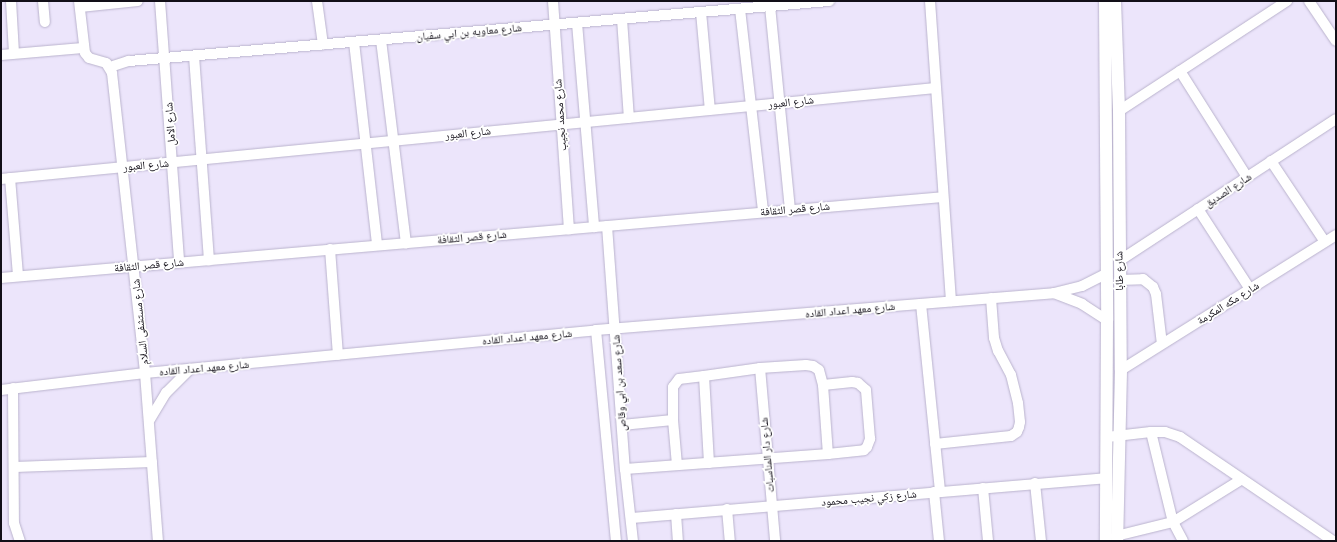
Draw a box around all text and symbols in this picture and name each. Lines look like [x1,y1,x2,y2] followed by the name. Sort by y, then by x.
[416,21,522,43] street label: شارع معاويه بن ابي سفيان
[551,79,569,151] street label: شارع محمد نجيب
[767,93,815,111] street label: شارع العبور
[162,102,178,146] street label: شارع الامل
[444,124,492,142] street label: شارع العبور
[123,156,169,174] street label: شارع العبور
[1202,170,1254,210] street label: شارع الصديق
[760,199,830,219] street label: شارع قصر الثقافة
[437,227,507,247] street label: شارع قصر الثقافة
[1112,251,1126,291] street label: شارع طابا
[114,255,184,275] street label: شارع قصر الثقافة
[129,278,151,366] street label: شارع مستشفى السلام
[1195,279,1261,327] street label: شارع مكه المكرمة
[805,299,895,321] street label: شارع معهد اعداد القاده
[482,326,572,348] street label: شارع معهد اعداد القاده
[609,334,629,432] street label: شارع سعد بن ابي وقاص
[159,357,249,379] street label: شارع معهد اعداد القاده
[757,417,777,493] street label: شارع دار المناسبات
[821,487,917,509] street label: شارع زكي نجيب محمود

